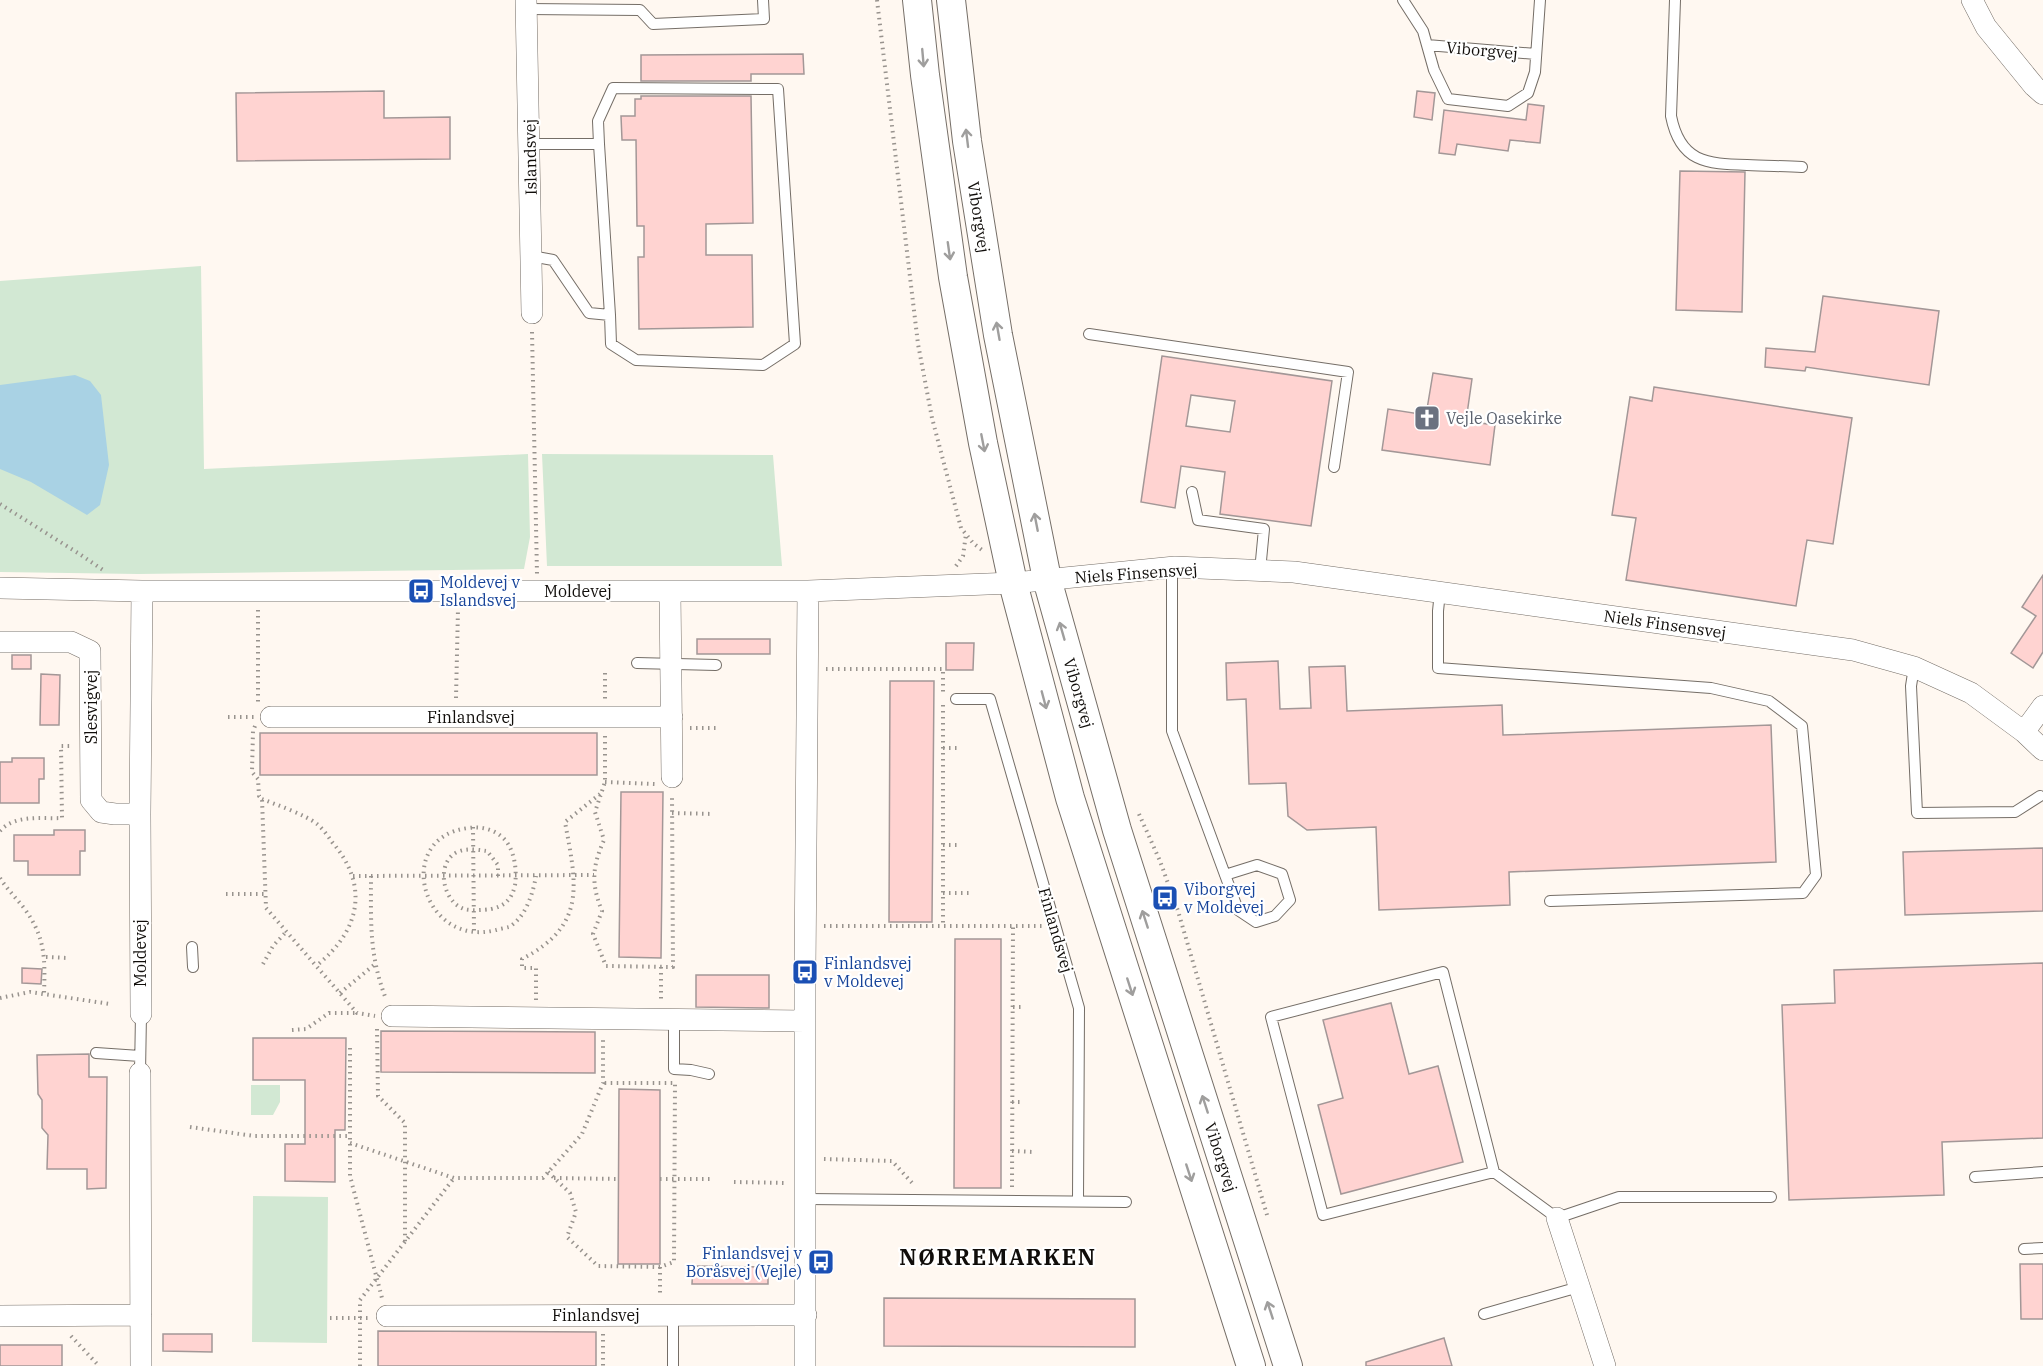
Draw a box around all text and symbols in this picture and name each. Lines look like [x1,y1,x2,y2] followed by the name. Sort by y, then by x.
[1445,37,1519,63] street label: Viborgvej
[918,48,929,68] one-way arrow
[519,119,541,195] street label: Islandsvej
[961,129,972,149] one-way arrow
[964,180,994,254] street label: Viborgvej
[944,241,955,261] one-way arrow
[992,321,1003,341] one-way arrow
[1412,403,1442,433] church icon: Vejle Oasekirke
[1446,408,1562,428] place label: Vejle Oasekirke
[978,433,989,453] one-way arrow
[1030,513,1041,532] one-way arrow
[1074,559,1198,587] street label: Niels Finsensvej
[440,572,521,610] place label: Moldevej v Islandsvej
[406,576,436,606] bus stop icon: Moldevej v Islandsvej
[544,581,612,601] street label: Moldevej
[1603,606,1727,642] street label: Niels Finsensvej
[1056,622,1067,641] one-way arrow
[1059,656,1099,730] street label: Viborgvej
[81,670,101,744] street label: Slesvigvej
[1039,690,1050,709] one-way arrow
[427,707,515,727] street label: Finlandsvej
[1184,879,1264,917] place label: Viborgvej v Moldevej
[1150,883,1180,913] bus stop icon: Viborgvej v Moldevej
[1034,885,1078,975] street label: Finlandsvej
[1139,910,1150,929] one-way arrow
[130,919,150,987] street label: Moldevej
[824,953,912,991] place label: Finlandsvej v Moldevej
[790,957,820,987] bus stop icon: Finlandsvej v Moldevej
[1125,977,1136,996] one-way arrow
[1198,1095,1209,1114] one-way arrow
[1200,1120,1242,1194] street label: Viborgvej
[1185,1163,1196,1182] one-way arrow
[899,1242,1097,1271] district label: NØRREMARKEN
[686,1243,802,1281] place label: Finlandsvej v Boråsvej (Vejle)
[806,1247,836,1277] bus stop icon: Finlandsvej v Boråsvej (Vejle)
[1264,1301,1275,1320] one-way arrow
[552,1305,640,1325] street label: Finlandsvej

